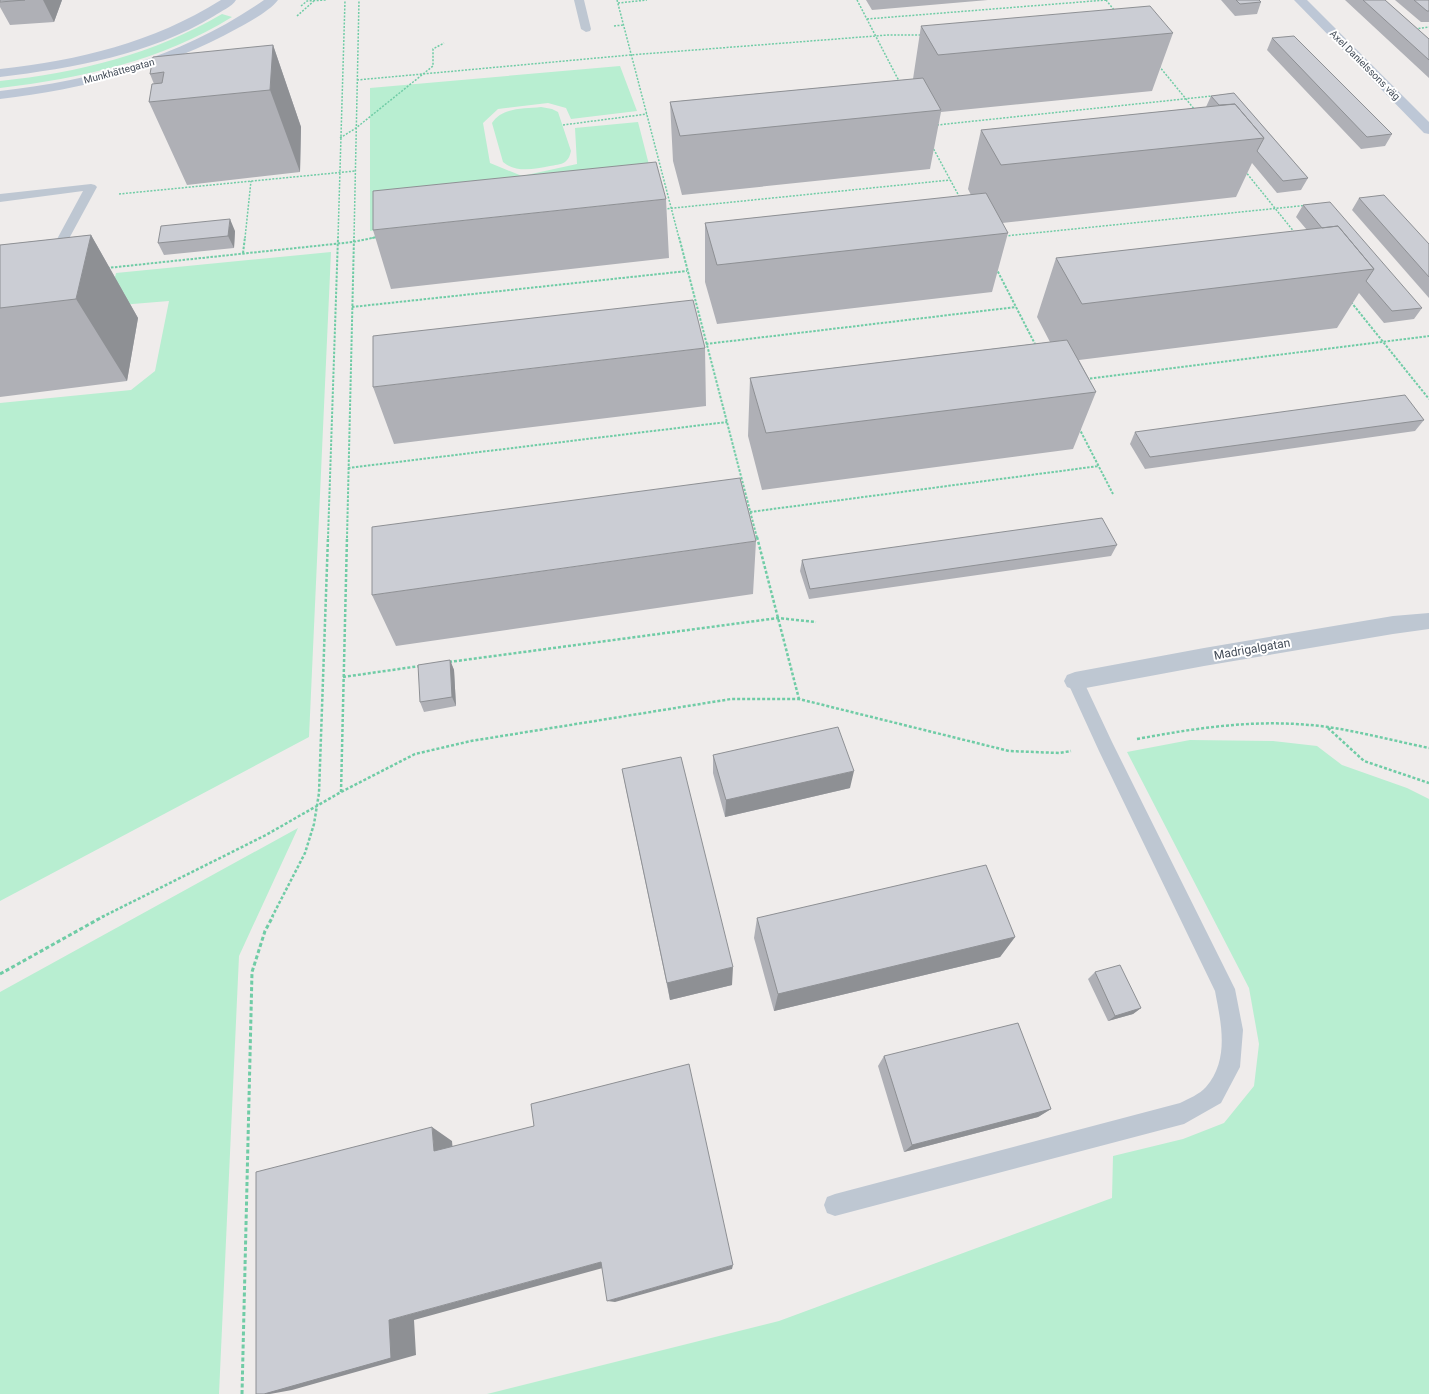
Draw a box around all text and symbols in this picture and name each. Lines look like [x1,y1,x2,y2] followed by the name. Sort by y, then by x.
[1328,28,1402,102] street label: Axel Danielssons väg
[82,56,156,86] street label: Munkhättegatan
[1213,635,1291,663] street label: Madrigalgatan

